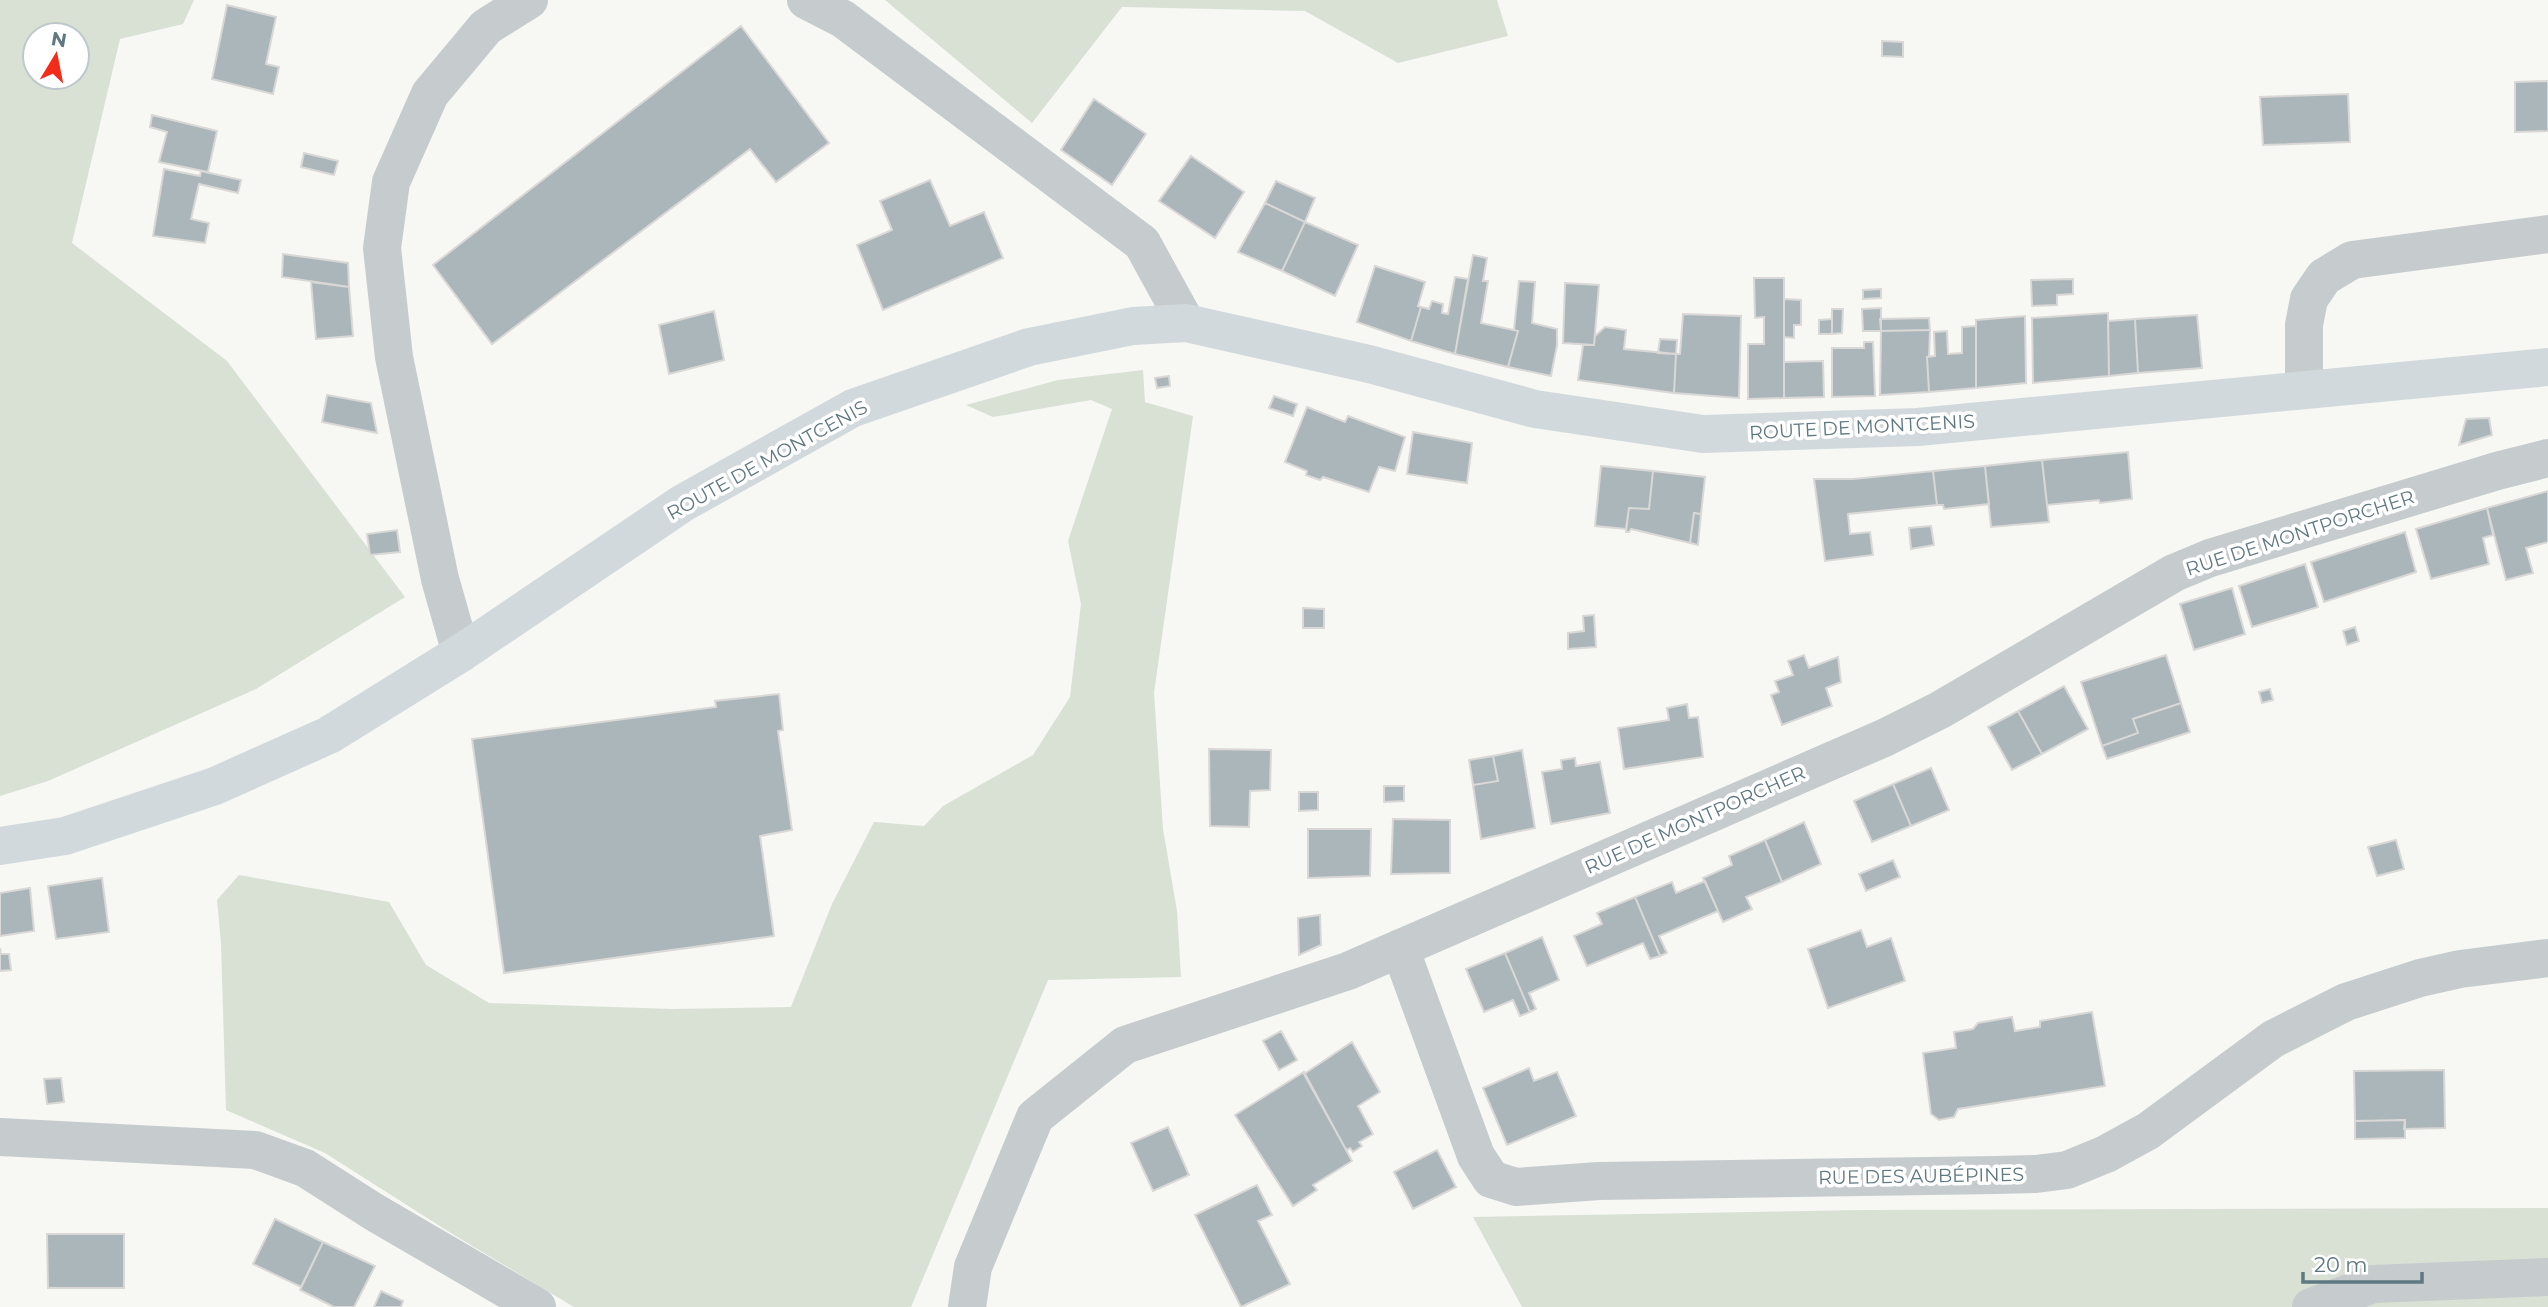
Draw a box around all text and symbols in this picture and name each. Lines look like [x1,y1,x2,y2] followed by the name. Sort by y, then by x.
[21,21,91,91] north arrow
[49,27,68,52] text: N
[663,395,871,525] street label: ROUTE DE MONTCENIS
[1749,410,1975,444] street label: ROUTE DE MONTCENIS
[2183,485,2417,581] street label: RUE DE MONTPORCHER
[1581,761,1809,879] street label: RUE DE MONTPORCHER
[1818,1163,2024,1189] street label: RUE DES AUBÉPINES
[2303,1240,2422,1284] scale bar
[2314,1252,2368,1277] text: 20 m

